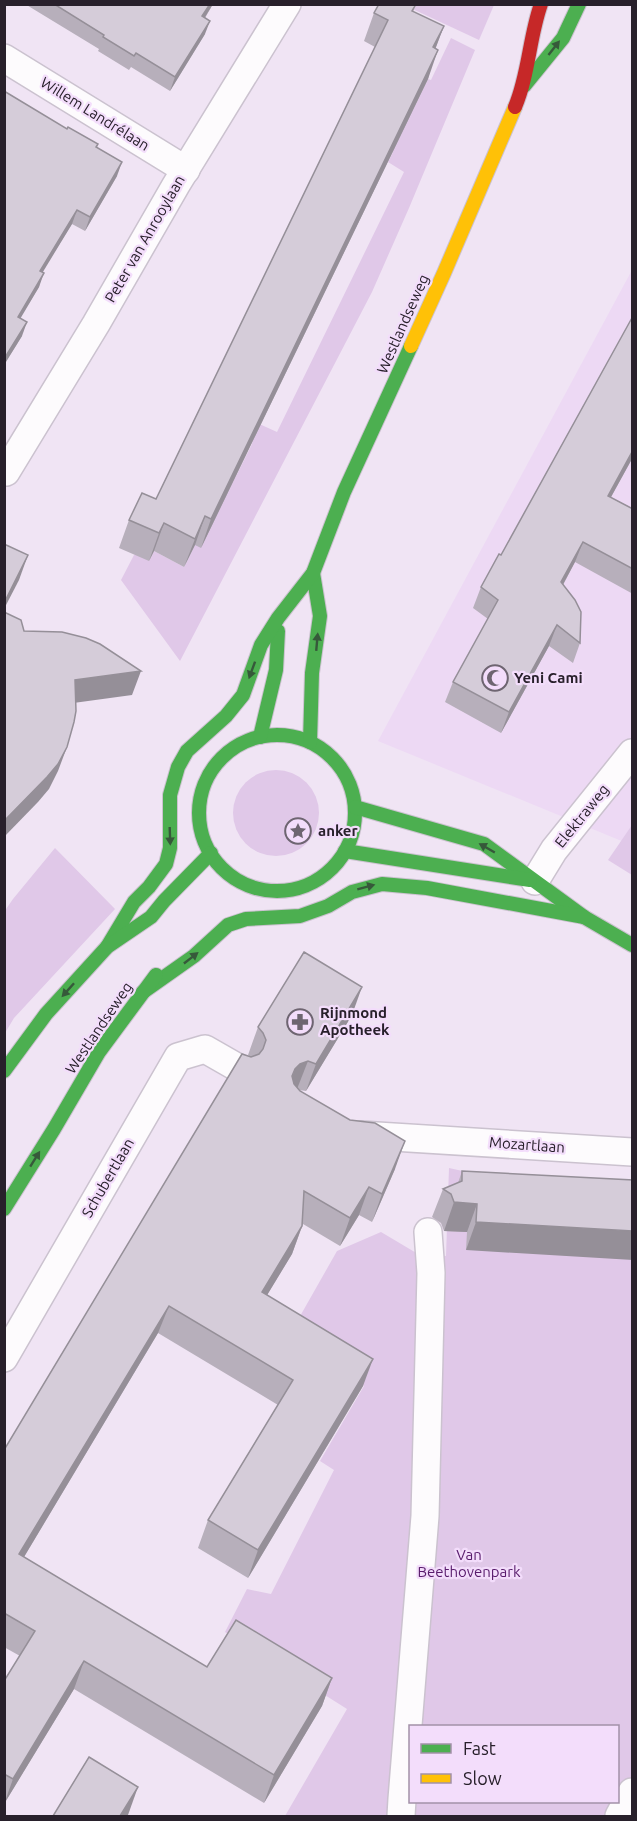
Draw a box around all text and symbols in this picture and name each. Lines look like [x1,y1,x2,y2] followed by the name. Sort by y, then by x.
[548,41,560,56] one-way arrow
[38,73,153,154] street label: Willem Landrélaan
[101,172,188,305] street label: Peter van Anrooylaan
[373,272,432,376] street label: Westlandseweg
[312,632,322,651] one-way arrow
[247,661,257,679] one-way arrow
[480,663,510,693] mosque icon: Yeni Cami
[514,669,583,686] place label: Yeni Cami
[551,781,612,851] street label: Elektraweg
[283,816,313,846] place icon: anker
[318,822,359,839] place label: anker
[165,827,175,846] one-way arrow
[479,842,495,853] one-way arrow
[357,882,375,892] one-way arrow
[183,951,199,964] one-way arrow
[62,979,135,1077] street label: Westlandseweg
[61,983,75,998] one-way arrow
[320,1004,390,1038] place label: Rijnmond Apotheek
[285,1007,315,1037] pharmacy icon: Rijnmond Apotheek
[489,1133,565,1156] street label: Mozartlaan
[78,1135,137,1220] street label: Schubertlaan
[30,1151,41,1167] one-way arrow
[417,1546,521,1580] park label: Van Beethovenpark
[409,1725,619,1803] legend
[463,1738,496,1758] text: Fast
[463,1768,502,1788] text: Slow

